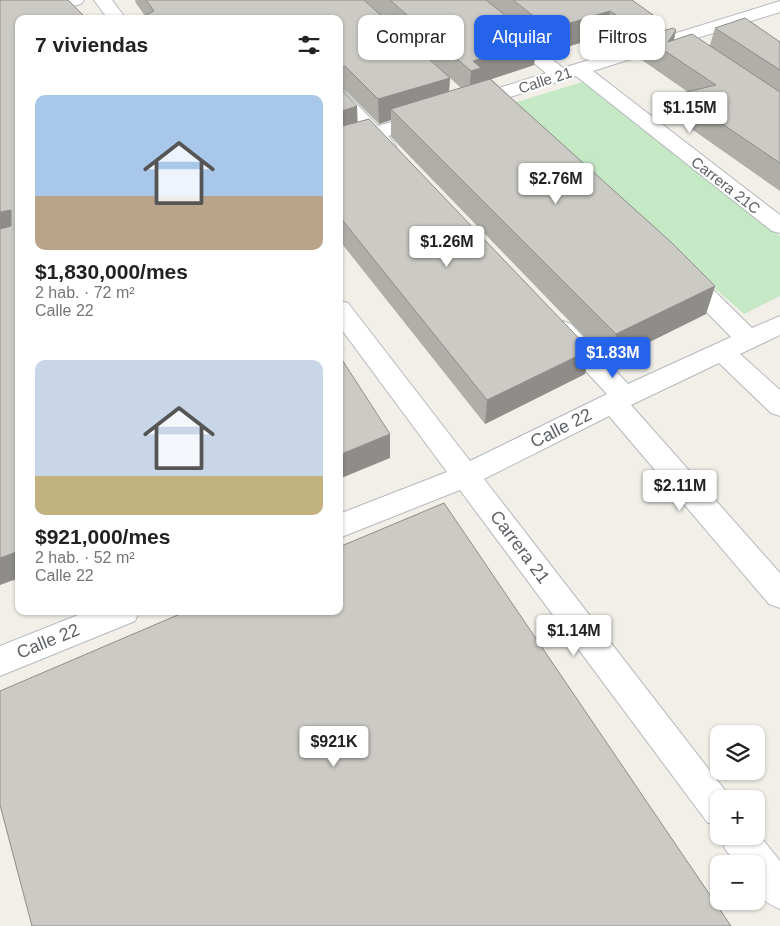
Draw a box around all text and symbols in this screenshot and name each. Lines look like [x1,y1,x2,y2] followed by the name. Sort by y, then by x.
[358,15,464,60] chip: Comprar
[474,15,570,60] chip: Alquilar
[580,15,665,60] chip: Filtros
[295,31,323,59] icon: filters
[35,33,148,56] text: 7 viviendas
[516,63,574,97] street label: Calle 21
[649,92,731,134] pin: $1.15M
[663,99,717,116] text: $1.15M
[134,128,224,218] icon: home
[688,153,764,217] street label: Carrera 21C
[515,162,597,205] pin: $2.76M
[529,170,583,187] text: $2.76M
[406,226,488,268] pin: $1.26M
[420,233,474,250] text: $1.26M
[35,260,188,283] text: $1,830,000/mes
[35,284,135,301] text: 2 hab. · 72 m²
[35,302,94,319] text: Calle 22
[572,336,654,379] pin: $1.83M
[586,344,640,361] text: $1.83M
[134,393,224,483] icon: home
[527,404,595,452] street label: Calle 22
[639,470,721,512] pin: $2.11M
[654,477,706,494] text: $2.11M
[486,507,554,587] street label: Carrera 21
[35,525,170,548] text: $921,000/mes
[35,549,135,566] text: 2 hab. · 52 m²
[35,567,94,584] text: Calle 22
[533,614,615,657] pin: $1.14M
[14,619,82,663] street label: Calle 22
[547,622,601,639] text: $1.14M
[710,725,765,910] map controls
[710,725,765,780] button: layers
[299,726,369,768] pin: $921K
[310,733,358,750] text: $921K
[710,790,765,845] button: +
[710,855,765,910] button: −

